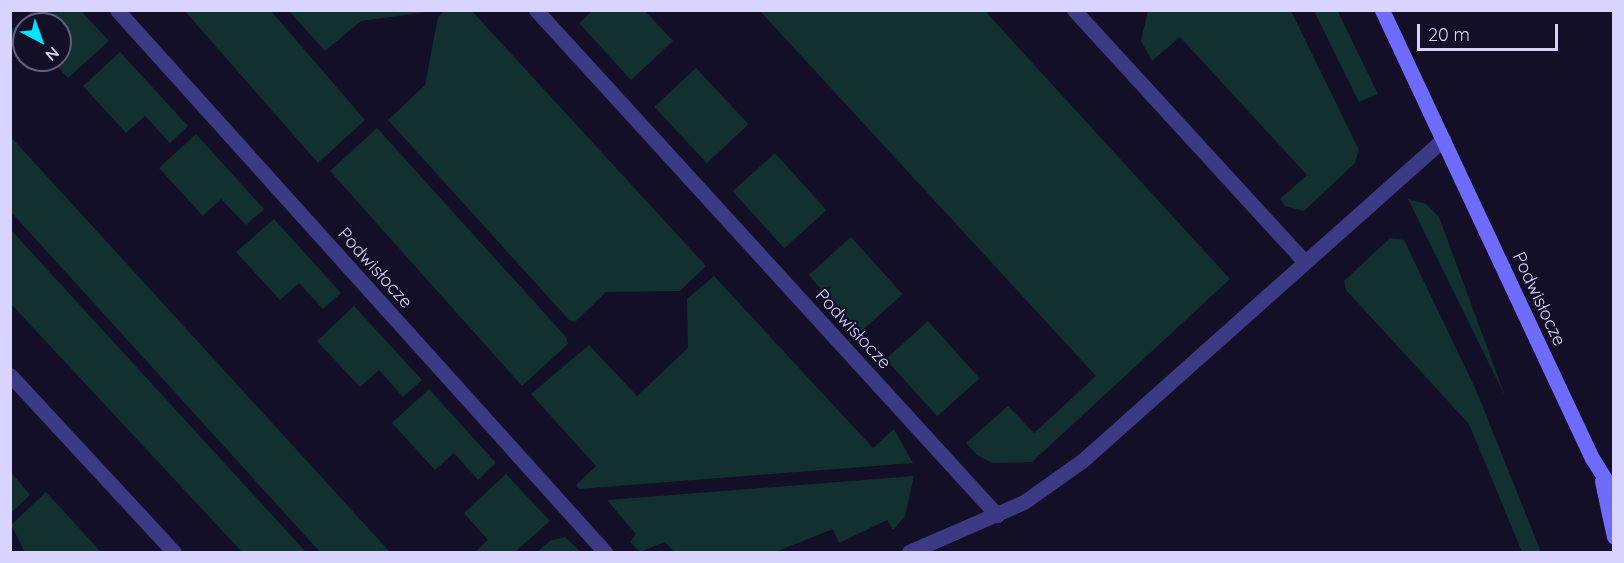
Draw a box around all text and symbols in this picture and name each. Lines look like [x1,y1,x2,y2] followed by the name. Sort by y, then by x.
[12,12,72,72] north arrow
[1420,12,1561,50] scale bar
[1428,23,1470,46] text: 20 m
[42,43,64,65] text: N
[333,223,417,313] street label: Podwisłocze
[1508,249,1570,349] street label: Podwisłocze
[811,285,895,373] street label: Podwisłocze

